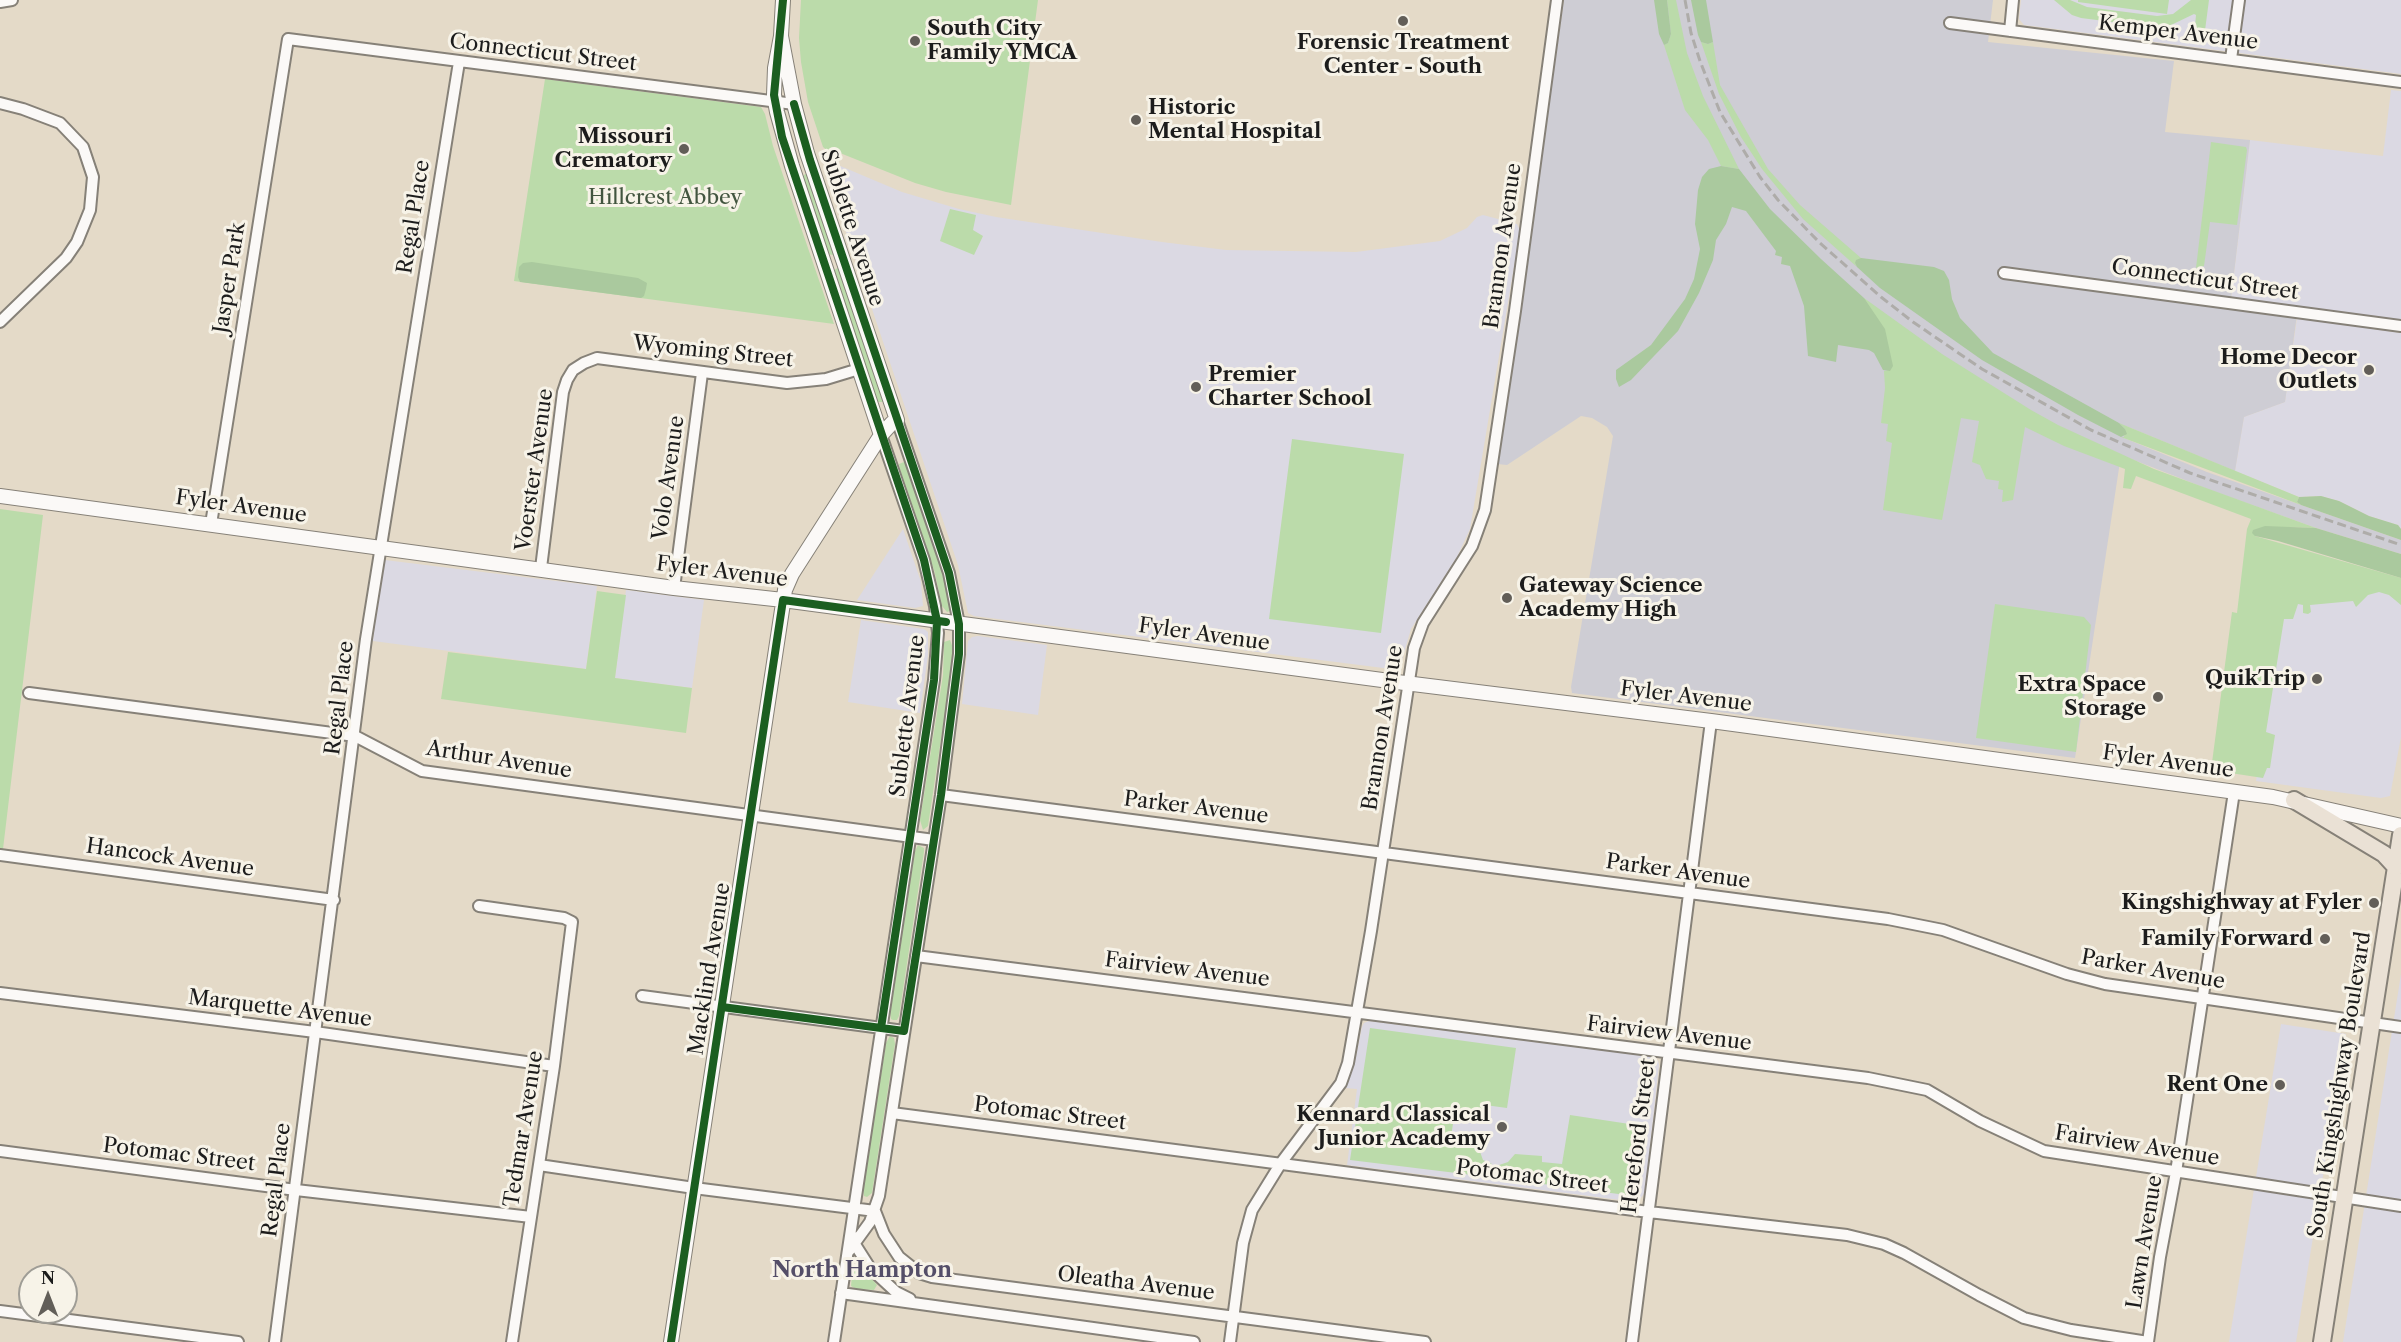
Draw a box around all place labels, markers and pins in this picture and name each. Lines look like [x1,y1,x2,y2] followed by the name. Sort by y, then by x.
[1396,14,1410,28] marker: Forensic Treatment Center - South
[927,16,1077,66] place label: South City Family YMCA
[1297,30,1509,80] place label: Forensic Treatment Center - South
[908,34,922,48] marker: South City Family YMCA
[1148,95,1321,145] place label: Historic Mental Hospital
[1129,113,1143,127] marker: Historic Mental Hospital
[554,124,672,174] place label: Missouri Crematory
[677,142,691,156] marker: Missouri Crematory
[2220,345,2357,395] place label: Home Decor Outlets
[1208,362,1372,412] place label: Premier Charter School
[2362,363,2376,377] marker: Home Decor Outlets
[1189,380,1203,394] marker: Premier Charter School
[1519,573,1703,623] place label: Gateway Science Academy High
[1500,591,1514,605] marker: Gateway Science Academy High
[2205,666,2305,692] place label: QuikTrip
[2018,672,2146,722] place label: Extra Space Storage
[2310,672,2324,686] marker: QuikTrip
[2151,690,2165,704] marker: Extra Space Storage
[2121,890,2362,916] place label: Kingshighway at Fyler
[2367,896,2381,910] marker: Kingshighway at Fyler
[2141,926,2313,952] place label: Family Forward
[2318,932,2332,946] marker: Family Forward
[2166,1072,2268,1098] place label: Rent One
[2273,1078,2287,1092] marker: Rent One
[1296,1102,1490,1152] place label: Kennard Classical Junior Academy
[1495,1120,1509,1134] marker: Kennard Classical Junior Academy

